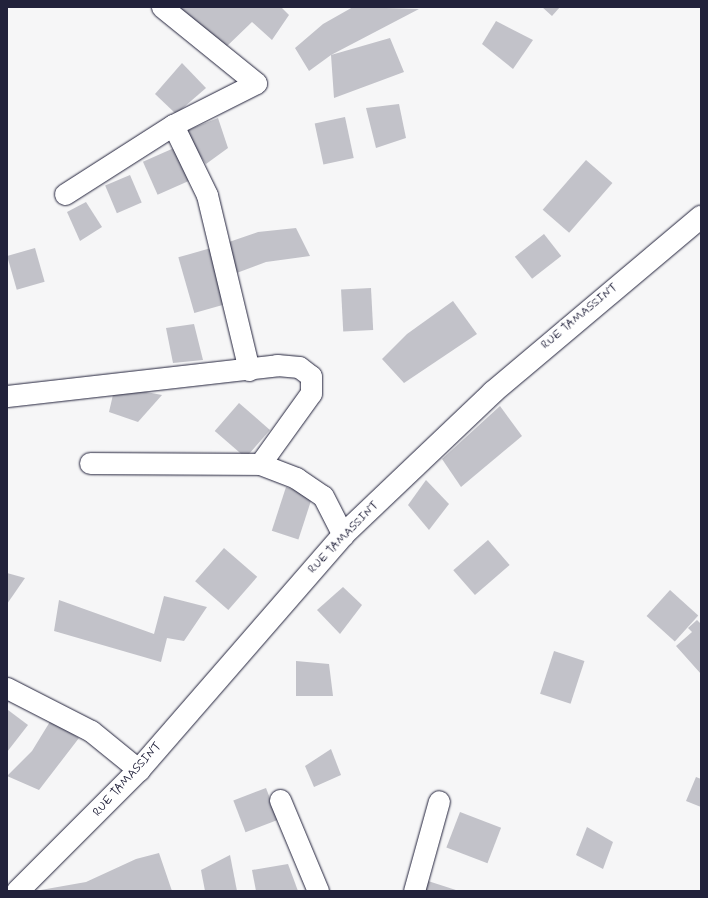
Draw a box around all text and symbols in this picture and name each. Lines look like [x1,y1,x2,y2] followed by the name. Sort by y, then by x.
[540,282,620,352] street label: RUE TAMASSINT
[307,500,381,576] street label: RUE TAMASSINT
[92,741,164,819] street label: RUE TAMASSINT

